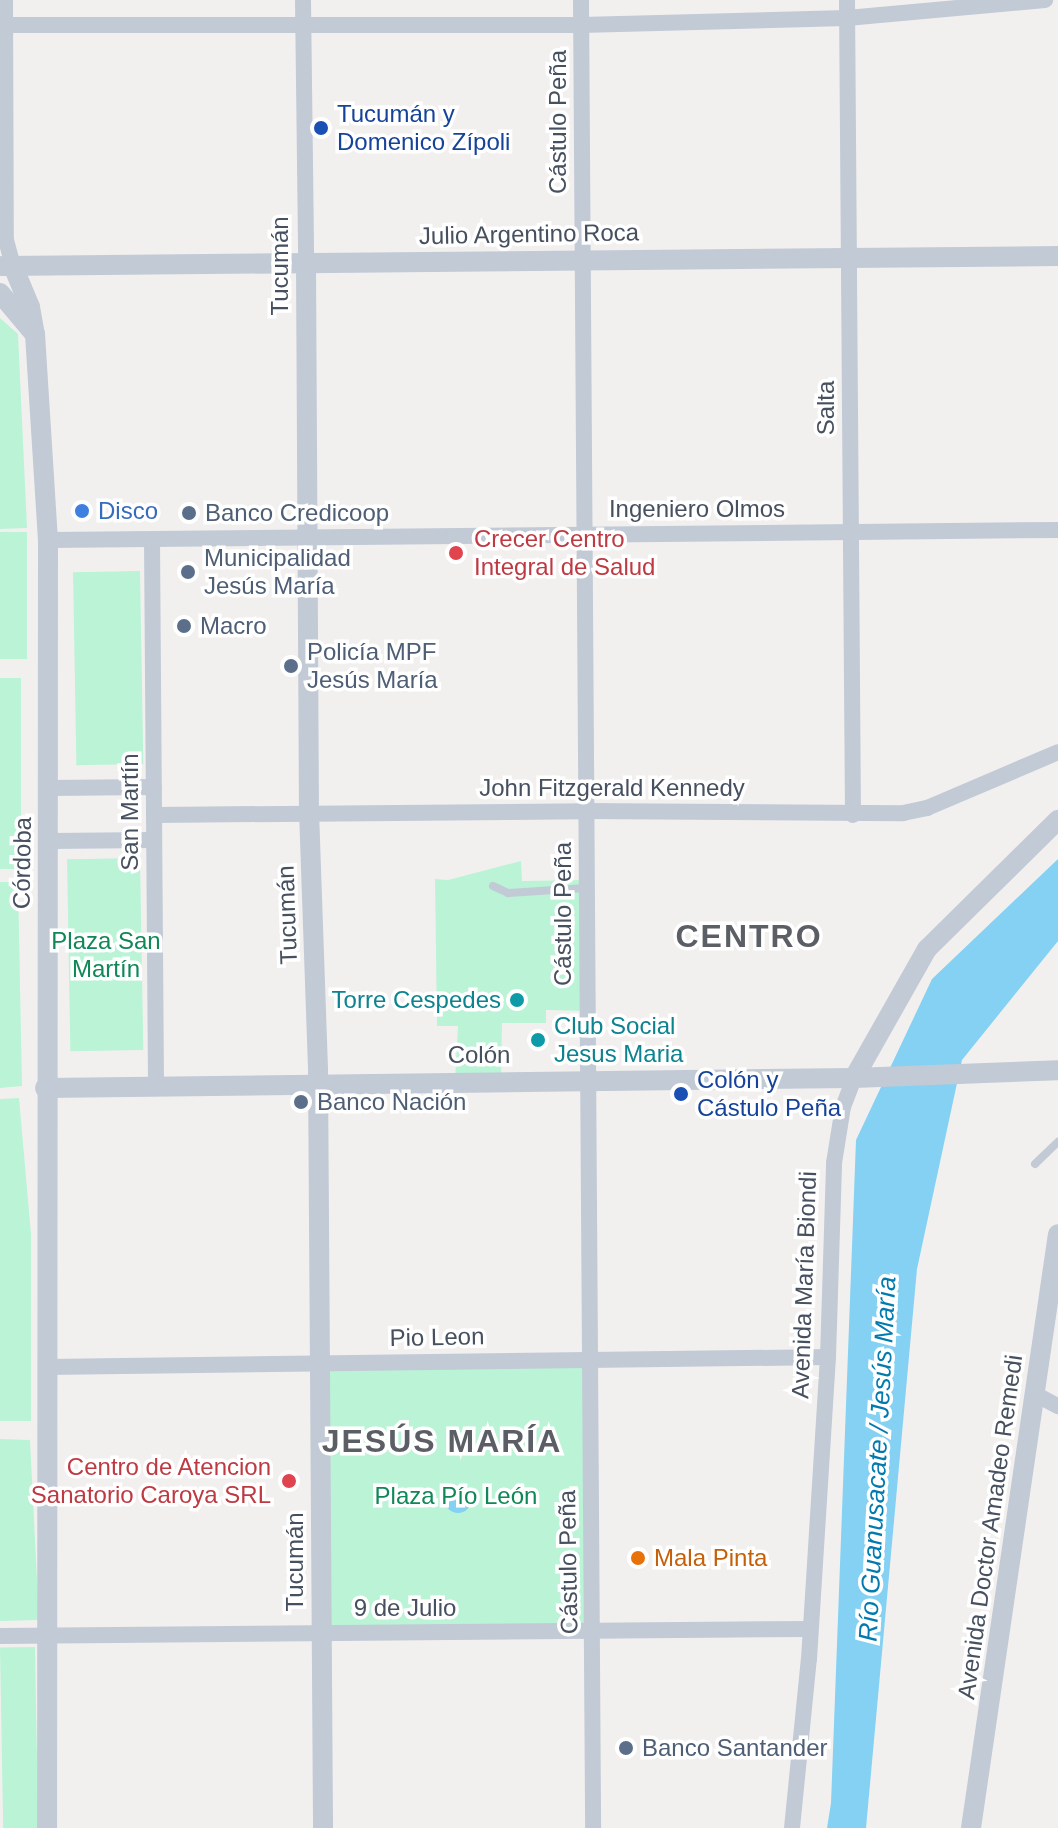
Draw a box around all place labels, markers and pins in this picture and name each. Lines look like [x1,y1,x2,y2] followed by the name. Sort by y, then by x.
[337,100,510,156] place label: Tucumán y Domenico Zípoli
[312,119,330,137] marker: Tucumán y Domenico Zípoli
[98,497,158,525] place label: Disco
[205,499,389,527] place label: Banco Credicoop
[73,502,91,520] marker: Disco
[180,504,198,522] marker: Banco Credicoop
[474,525,655,581] place label: Crecer Centro Integral de Salud
[445,542,467,564] marker: Crecer Centro Integral de Salud
[204,544,351,600] place label: Municipalidad Jesús María
[179,563,197,581] marker: Municipalidad Jesús María
[200,612,267,640] place label: Macro
[175,617,193,635] marker: Macro
[307,638,438,694] place label: Policía MPF Jesús María
[282,657,300,675] marker: Policía MPF Jesús María
[332,986,501,1014] place label: Torre Cespedes
[508,991,526,1009] marker: Torre Cespedes
[554,1012,683,1068] place label: Club Social Jesus Maria
[529,1031,547,1049] marker: Club Social Jesus Maria
[697,1066,841,1122] place label: Colón y Cástulo Peña
[672,1085,690,1103] marker: Colón y Cástulo Peña
[317,1088,466,1116] place label: Banco Nación
[292,1093,310,1111] marker: Banco Nación
[31,1453,271,1509] place label: Centro de Atencion Sanatorio Caroya SRL
[278,1470,300,1492] marker: Centro de Atencion Sanatorio Caroya SRL
[654,1544,767,1572] place label: Mala Pinta
[629,1549,647,1567] marker: Mala Pinta
[642,1734,827,1762] place label: Banco Santander
[617,1739,635,1757] marker: Banco Santander

